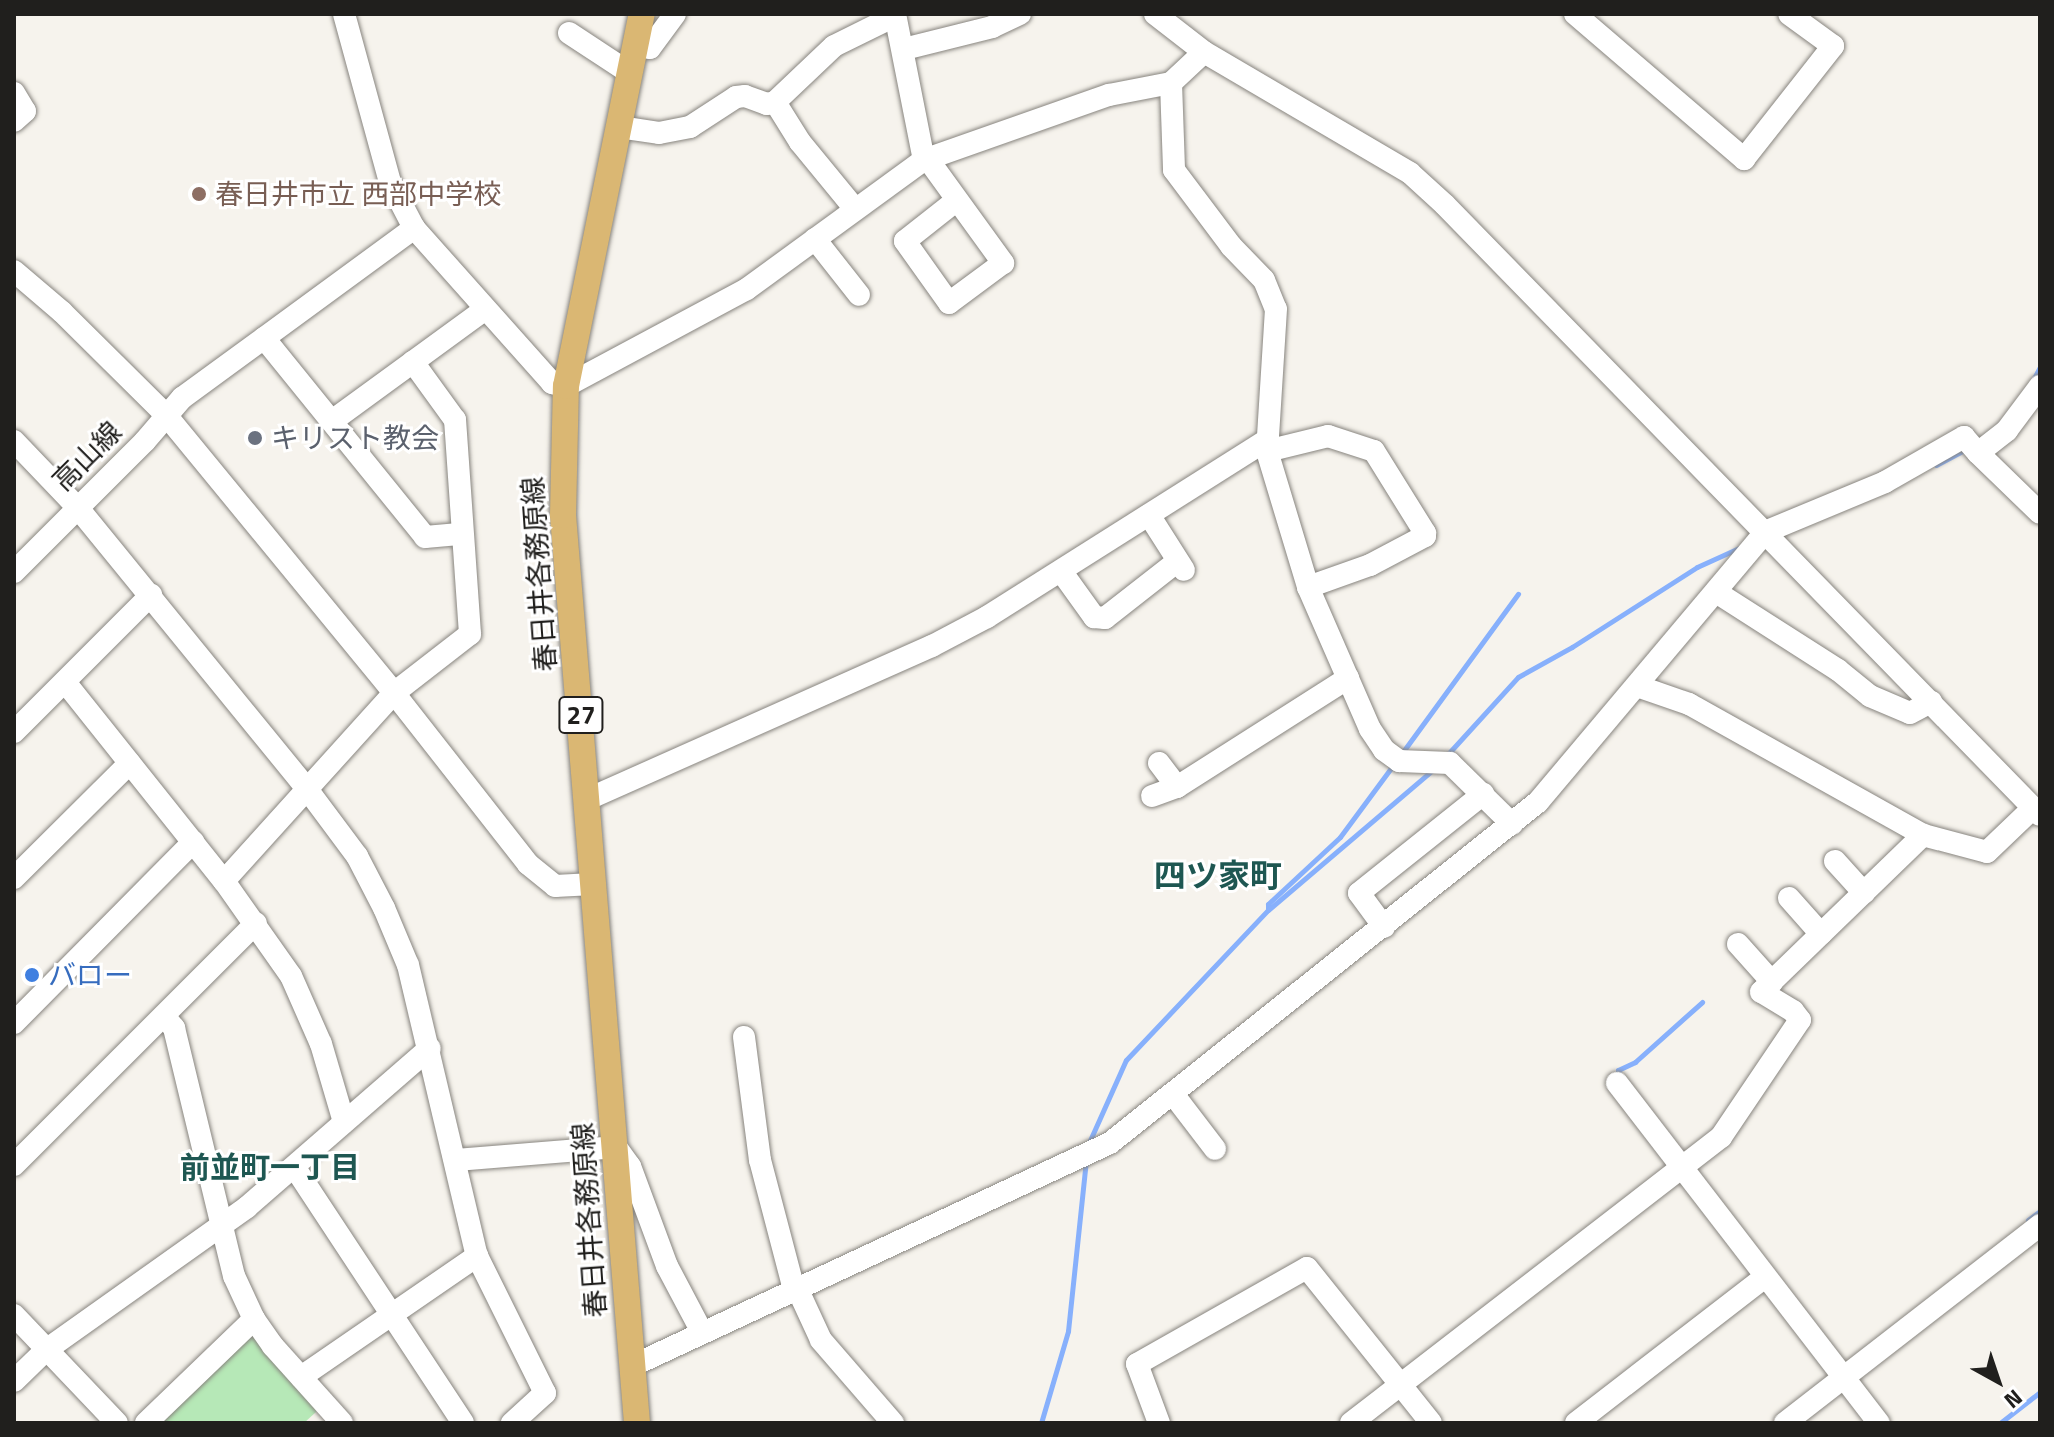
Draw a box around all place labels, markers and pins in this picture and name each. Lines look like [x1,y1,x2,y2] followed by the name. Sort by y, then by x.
[215,177,501,211] place label: 春日井市立 西部中学校
[190,185,208,203] marker: 春日井市立 西部中学校
[271,421,439,455] place label: キリスト教会
[246,429,264,447] marker: キリスト教会
[48,958,132,992] place label: バロー
[23,966,41,984] marker: バロー

